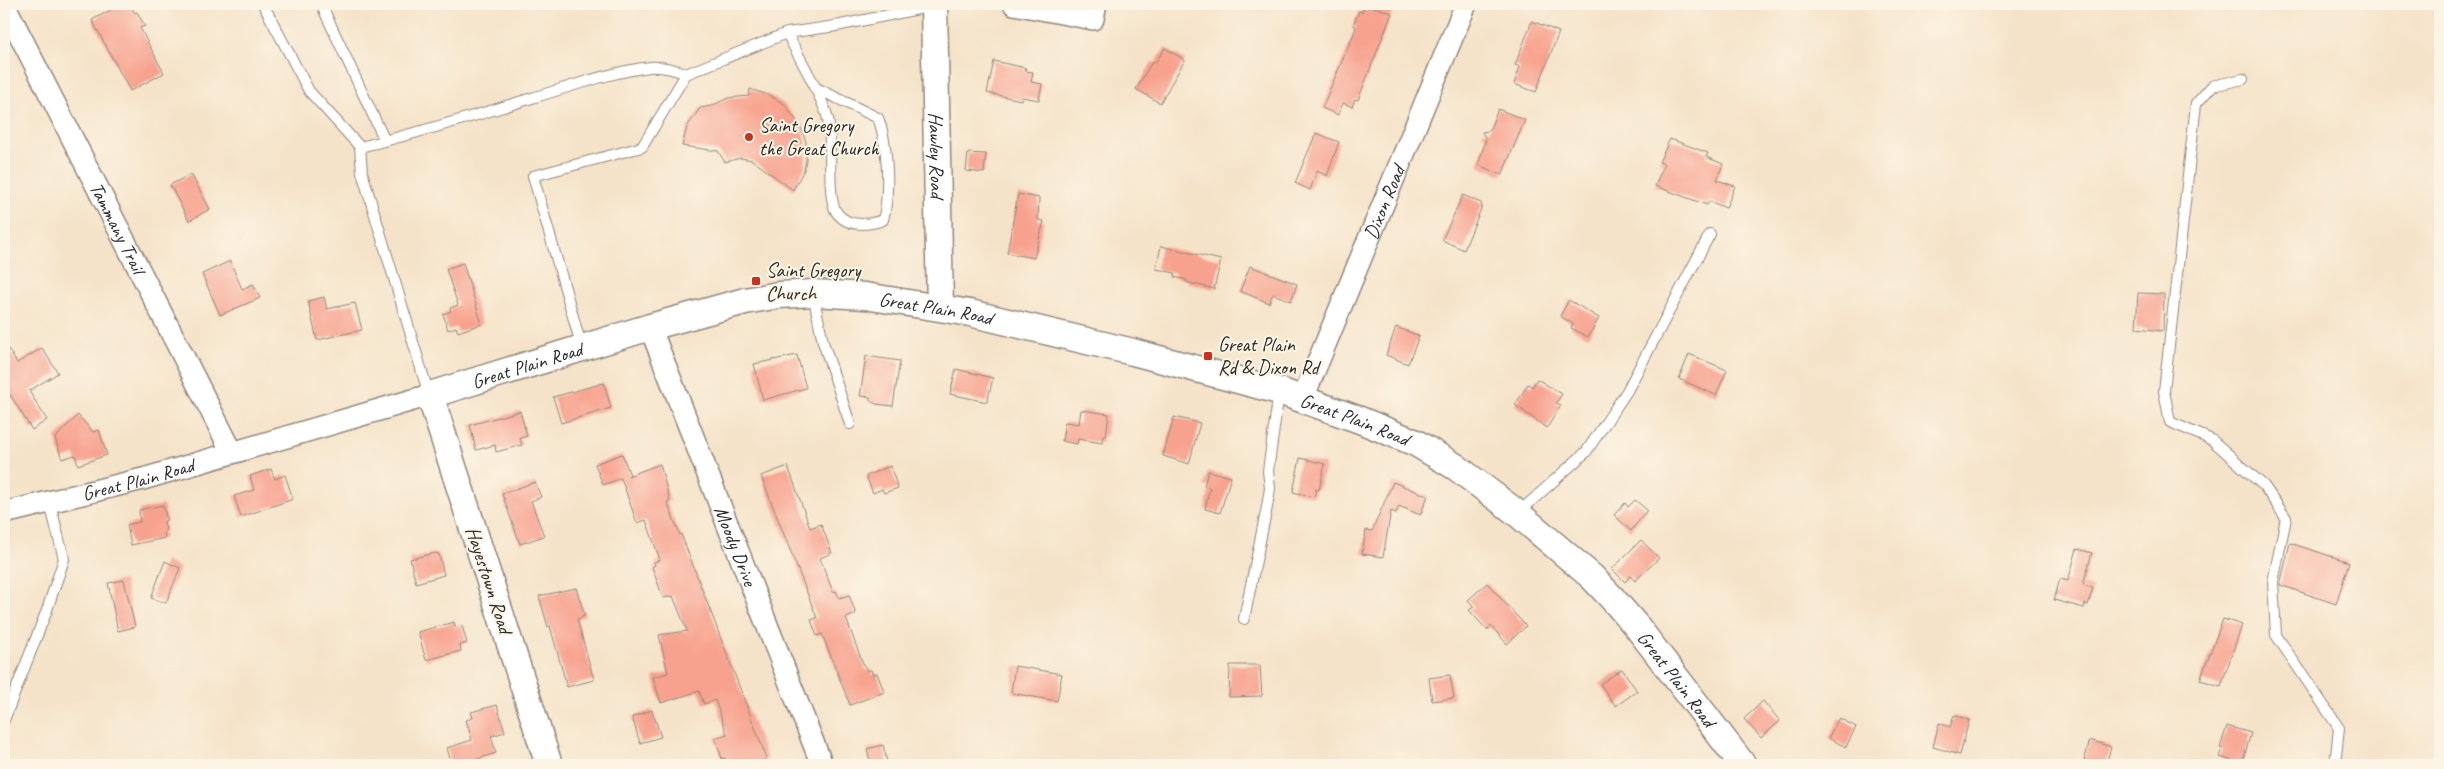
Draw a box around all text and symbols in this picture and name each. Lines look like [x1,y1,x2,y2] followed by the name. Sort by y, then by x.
[924,112,950,201] street label: Hawley Road
[759,113,880,161] place label: Saint Gregory the Great Church
[743,131,755,143] marker: Saint Gregory the Great Church
[1358,159,1412,242] street label: Dixon Road
[84,178,153,281] street label: Tammany Trail
[766,258,862,306] place label: Saint Gregory Church
[750,275,762,287] marker: Saint Gregory Church
[877,286,998,331] street label: Great Plain Road
[1218,332,1322,380] place label: Great Plain Rd & Dixon Rd
[468,335,588,394] street label: Great Plain Road
[1202,350,1214,362] marker: Great Plain Rd & Dixon Rd
[1297,387,1416,453] street label: Great Plain Road
[79,451,200,506] street label: Great Plain Road
[709,502,763,591] street label: Moody Drive
[460,523,519,640] street label: Hayestown Road
[1632,626,1724,734] street label: Great Plain Road

